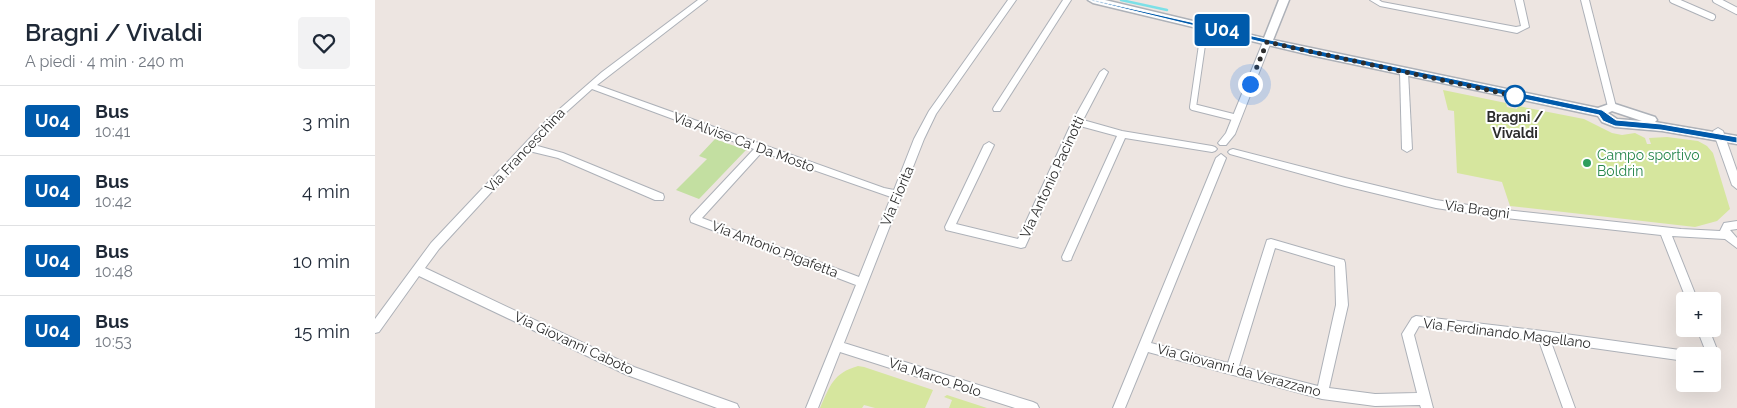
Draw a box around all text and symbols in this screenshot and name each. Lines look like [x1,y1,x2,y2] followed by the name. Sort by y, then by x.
[1193,14,1251,46] line badge: U04
[298,17,350,69] button: heart
[25,18,203,47] text: Bragni / Vivaldi
[1205,19,1239,40] text: U04
[25,52,184,71] text: A piedi · 4 min · 240 m
[1238,72,1263,97] your location
[1504,85,1526,107] marker: Bragni / Vivaldi
[95,100,129,122] text: Bus
[482,105,568,195] street label: Via Franceschina
[671,109,817,175] street label: Via Alvise Ca' Da Mosto
[1487,109,1544,141] place label: Bragni / Vivaldi
[35,110,70,131] text: U04
[302,110,350,132] text: 3 min
[1017,113,1087,241] street label: Via Antonio Pacinotti
[95,122,130,141] text: 10:41
[1597,147,1700,179] place label: Campo sportivo Boldrin
[1581,157,1593,169] marker: Campo sportivo Boldrin
[877,164,917,228] street label: Via Fiorita
[95,170,129,192] text: Bus
[35,180,70,201] text: U04
[302,180,350,202] text: 4 min
[95,192,132,211] text: 10:42
[1443,197,1511,221] street label: Via Bragni
[709,217,841,281] street label: Via Antonio Pigafetta
[95,240,129,262] text: Bus
[35,250,70,271] text: U04
[293,250,350,272] text: 10 min
[95,262,133,281] text: 10:48
[1676,292,1721,392] map controls
[1676,292,1721,337] button: +
[512,308,636,378] street label: Via Giovanni Caboto
[95,310,129,332] text: Bus
[1422,315,1592,351] street label: Via Ferdinando Magellano
[35,320,70,341] text: U04
[294,320,350,342] text: 15 min
[95,332,132,351] text: 10:53
[1155,340,1323,400] street label: Via Giovanni da Verazzano
[1676,347,1721,392] button: −
[886,354,984,400] street label: Via Marco Polo

